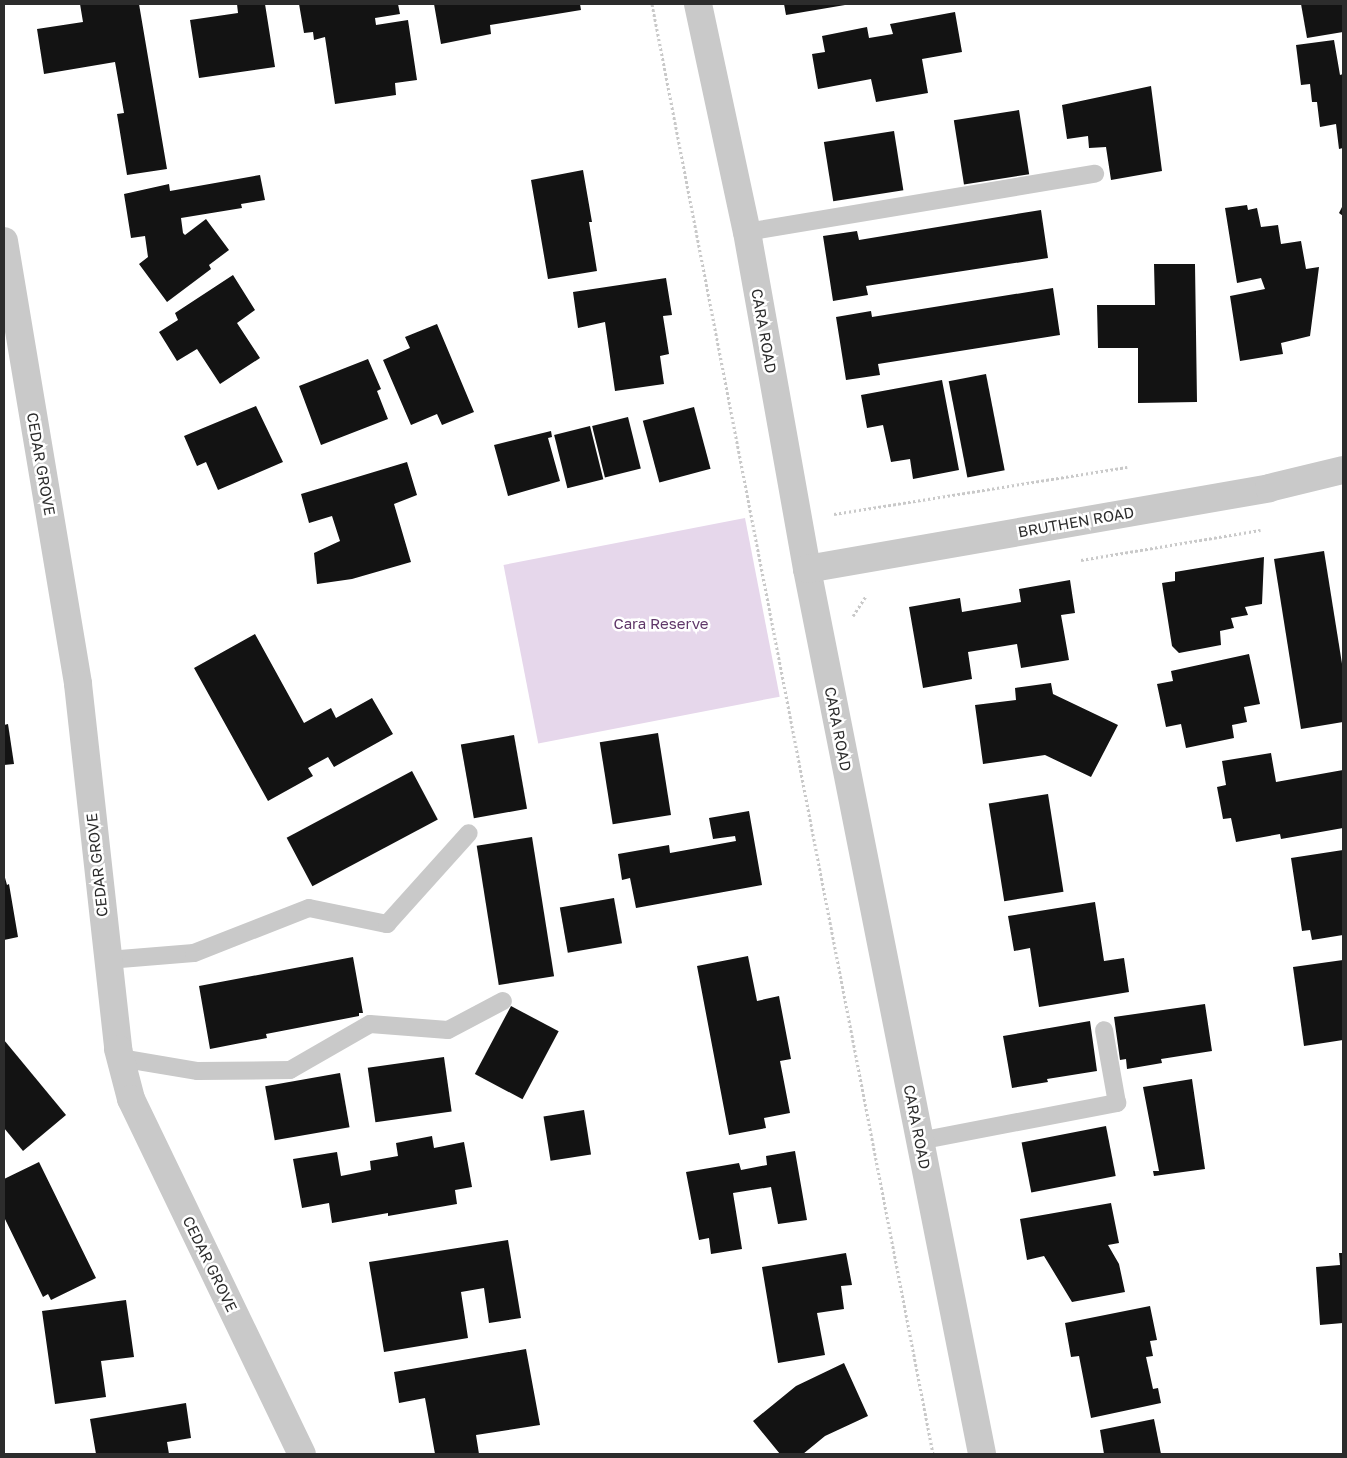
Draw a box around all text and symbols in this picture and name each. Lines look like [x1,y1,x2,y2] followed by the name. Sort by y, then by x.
[748,287,780,375] street label: CARA ROAD
[23,411,59,517] street label: CEDAR GROVE
[1017,503,1135,541] street label: BRUTHEN ROAD
[613,615,709,633] park label: Cara Reserve
[821,685,855,773] street label: CARA ROAD
[83,812,111,918] street label: CEDAR GROVE
[900,1083,934,1171] street label: CARA ROAD
[179,1213,241,1315] street label: CEDAR GROVE

